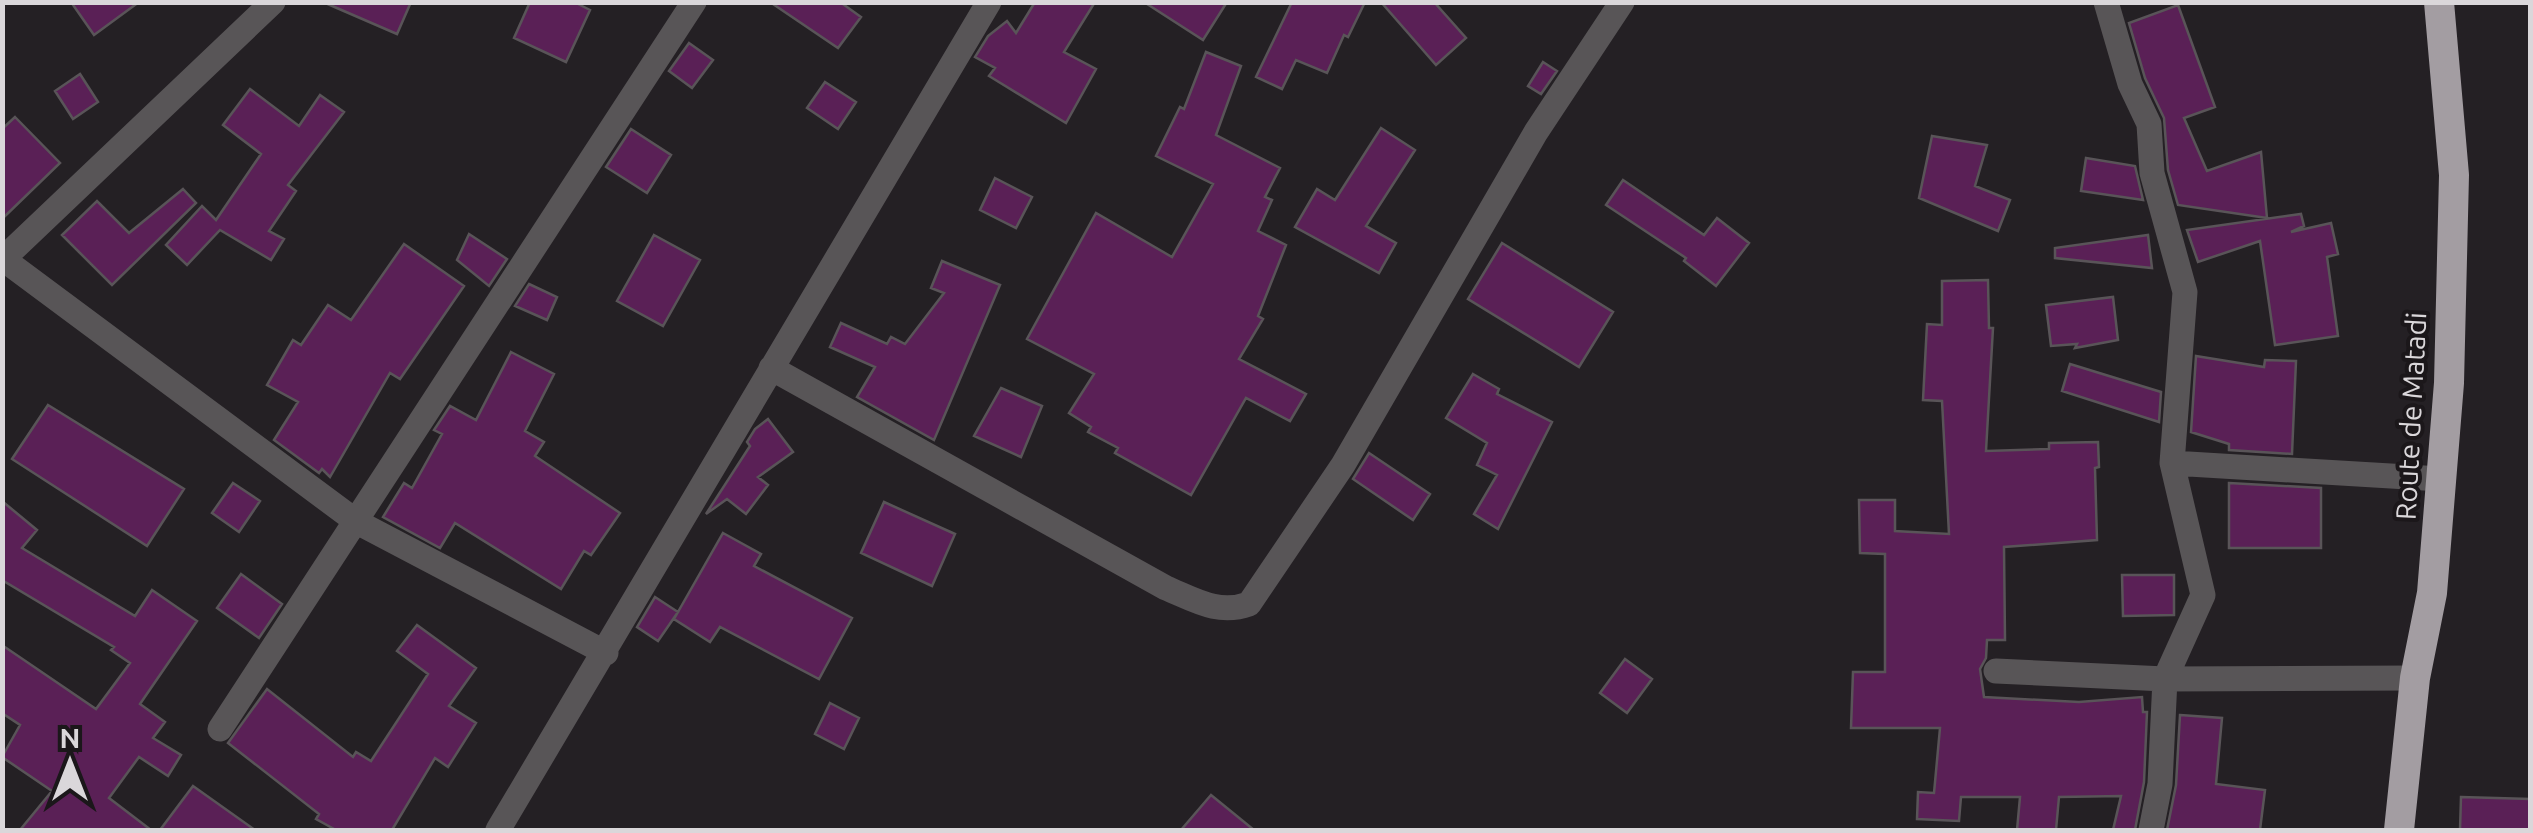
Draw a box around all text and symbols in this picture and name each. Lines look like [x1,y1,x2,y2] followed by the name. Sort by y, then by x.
[2390,311,2431,521] street label: Route de Matadi
[20,713,120,813] north arrow
[60,722,80,753] text: N

